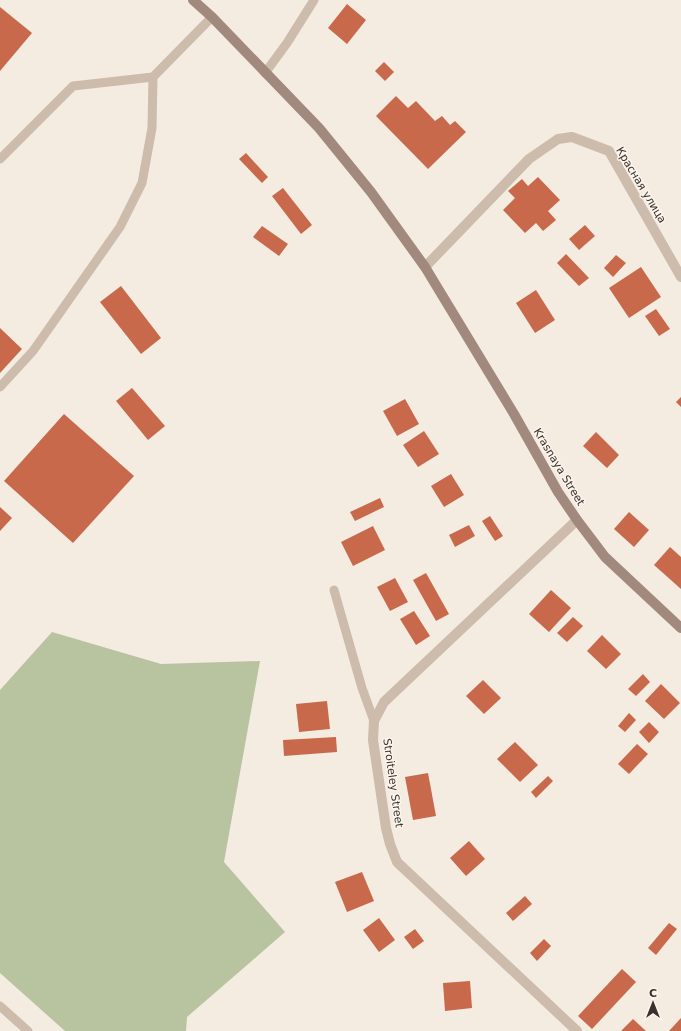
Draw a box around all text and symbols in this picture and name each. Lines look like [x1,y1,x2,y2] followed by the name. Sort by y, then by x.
[613,145,669,225] street label: Красная улица
[531,426,588,509] street label: Krasnaya Street
[380,738,406,829] street label: Stroiteley Street
[633,983,673,1023] north arrow
[649,987,657,1000] text: С

